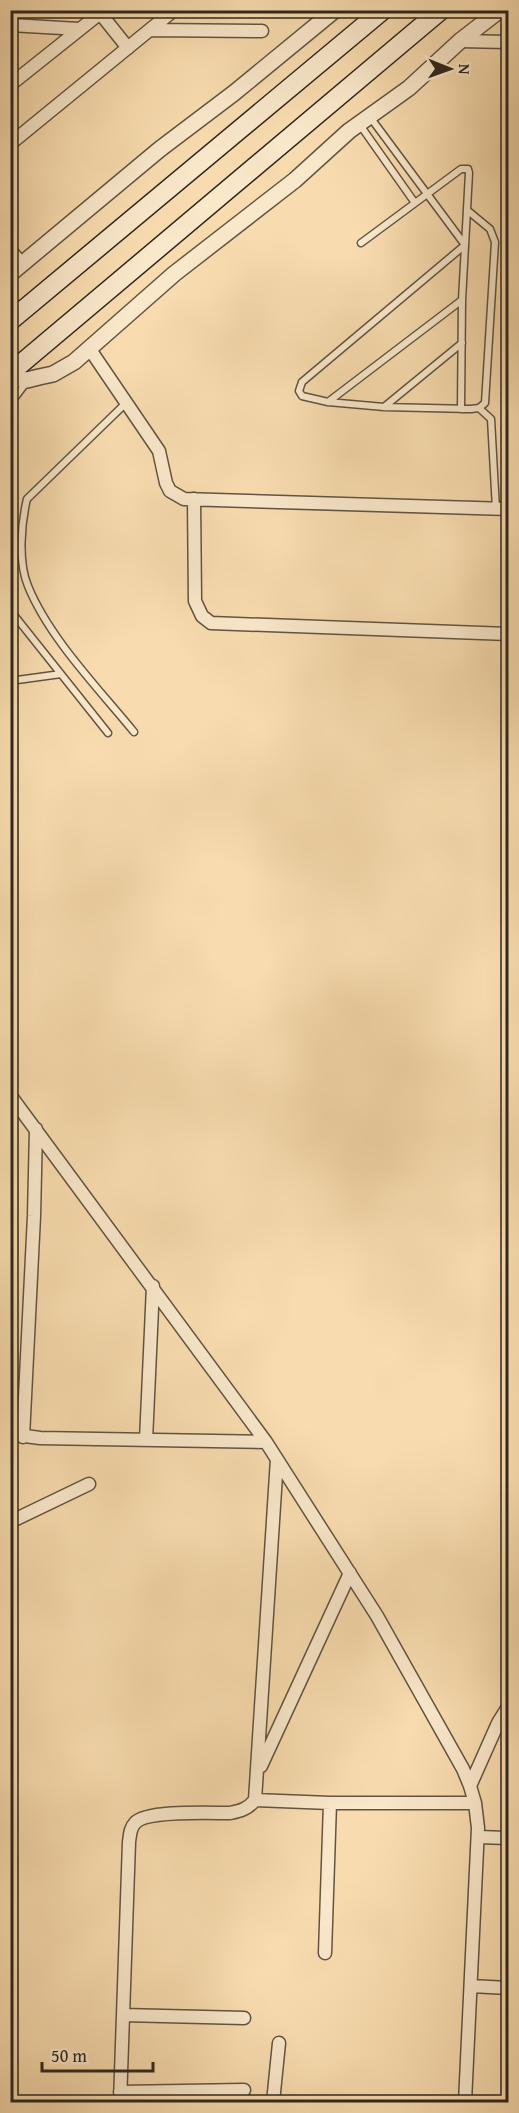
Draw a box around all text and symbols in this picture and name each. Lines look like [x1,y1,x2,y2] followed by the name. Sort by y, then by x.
[420,39,480,99] north arrow
[453,64,477,75] text: N
[42,2035,153,2073] scale bar
[51,2042,87,2069] text: 50 m

